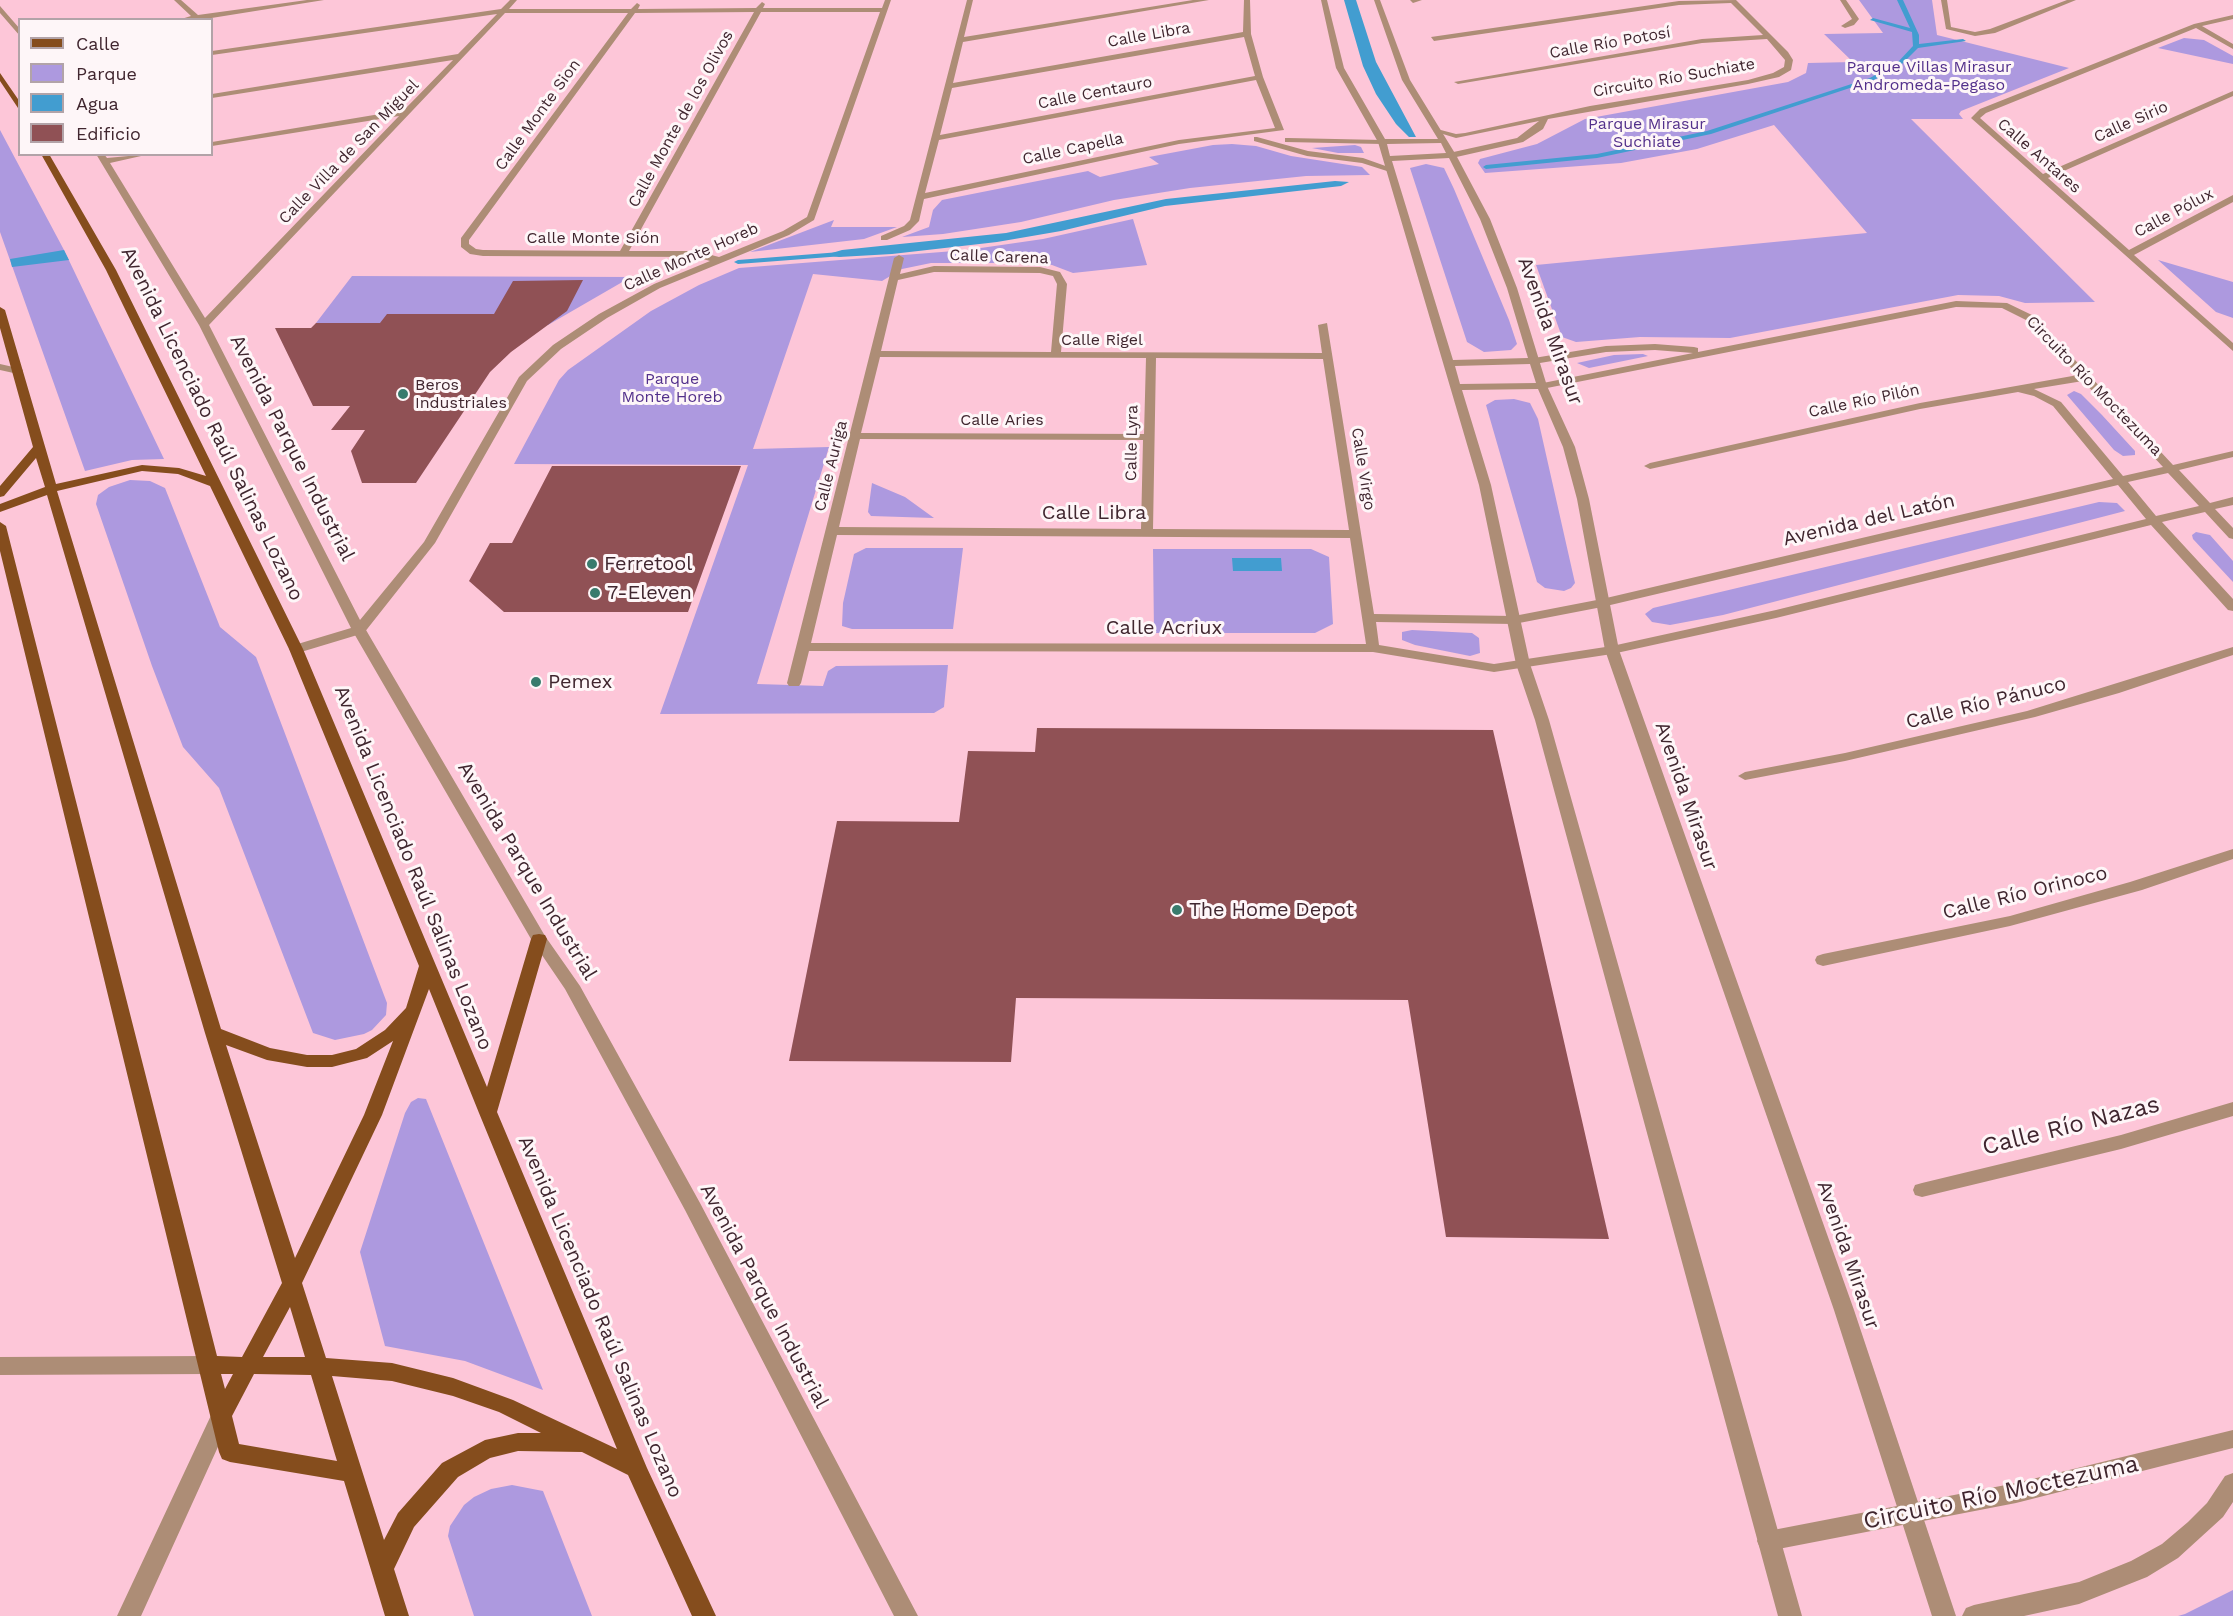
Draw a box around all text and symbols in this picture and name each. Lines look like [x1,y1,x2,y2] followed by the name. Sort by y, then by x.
[18,18,213,156] legend
[1106,18,1192,52] street label: Calle Libra
[1548,23,1672,63] street label: Calle Río Potosí
[624,27,738,211] street label: Calle Monte de los Olivos
[76,33,120,54] text: Calle
[1592,54,1756,102] street label: Circuito Río Suchiate
[491,56,585,174] street label: Calle Monte Sion
[1846,57,2012,95] park label: Parque Villas Mirasur Andromeda-Pegaso
[76,63,137,84] text: Parque
[1036,73,1154,113] street label: Calle Centauro
[275,76,423,228] street label: Calle Villa de San Miguel
[76,93,119,114] text: Agua
[2091,97,2171,147] street label: Calle Sirio
[1588,114,1706,152] park label: Parque Mirasur Suchiate
[1993,114,2085,198] street label: Calle Antares
[76,123,141,144] text: Edificio
[1021,129,1125,169] street label: Calle Capella
[2131,184,2217,242] street label: Calle Pólux
[621,219,761,295] street label: Calle Monte Horeb
[527,228,659,248] street label: Calle Monte Sión
[116,243,308,605] street label: Avenida Licenciado Raúl Salinas Lozano
[949,246,1049,268] street label: Calle Carena
[1512,254,1588,408] street label: Avenida Mirasur
[2022,312,2166,460] street label: Circuito Río Moctezuma
[1061,330,1143,350] street label: Calle Rigel
[224,331,360,565] street label: Avenida Parque Industrial
[621,369,723,407] park label: Parque Monte Horeb
[415,375,507,413] place label: Beros Industriales
[1807,380,1921,422] street label: Calle Río Pilón
[396,387,410,401] marker: Beros Industriales
[1122,405,1142,481] street label: Calle Lyra
[960,410,1044,430] street label: Calle Aries
[810,418,852,514] street label: Calle Auriga
[1347,426,1379,512] street label: Calle Virgo
[1781,489,1957,551] street label: Avenida del Latón
[1042,501,1146,525] street label: Calle Libra
[604,552,692,576] place label: Ferretool
[585,557,599,571] marker: Ferretool
[607,581,692,605] place label: 7-Eleven
[588,586,602,600] marker: 7-Eleven
[1106,616,1222,640] street label: Calle Acriux
[548,670,612,694] place label: Pemex
[1903,671,2069,735] street label: Calle Río Pánuco
[529,675,543,689] marker: Pemex
[329,682,497,1054] street label: Avenida Licenciado Raúl Salinas Lozano
[1649,719,1723,873] street label: Avenida Mirasur
[452,758,602,984] street label: Avenida Parque Industrial
[1940,861,2110,925] street label: Calle Río Orinoco
[1189,898,1354,922] place label: The Home Depot
[1170,903,1184,917] marker: The Home Depot
[1979,1090,2163,1162] street label: Calle Río Nazas
[513,1132,687,1502] street label: Avenida Licenciado Raúl Salinas Lozano
[1811,1178,1885,1332] street label: Avenida Mirasur
[695,1180,833,1412] street label: Avenida Parque Industrial
[1861,1450,2141,1536] street label: Circuito Río Moctezuma

